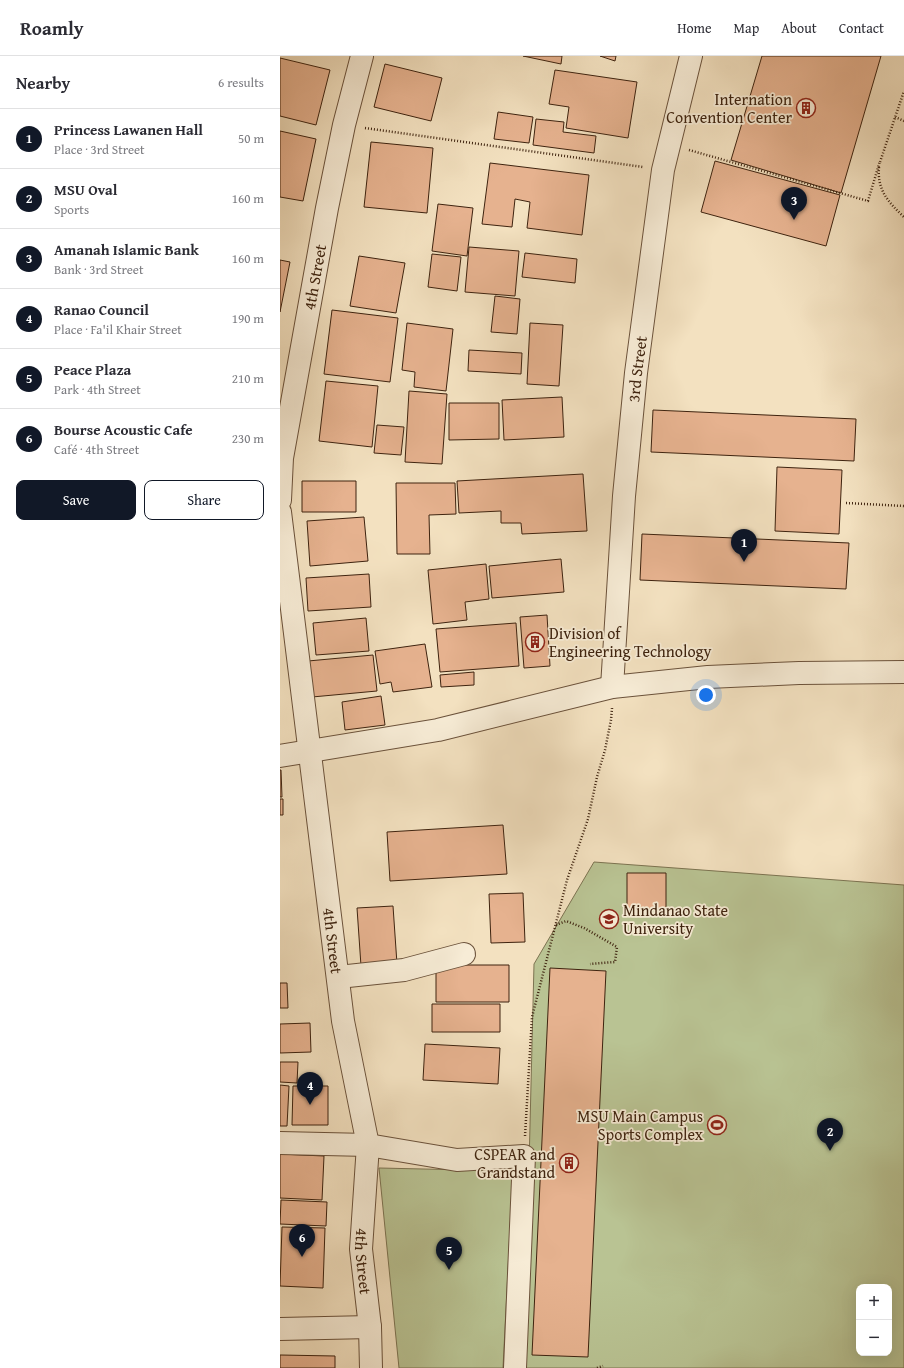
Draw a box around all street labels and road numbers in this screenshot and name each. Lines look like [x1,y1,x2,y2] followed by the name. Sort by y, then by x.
[297,242,332,312] street label: 4th Street
[621,334,653,403] street label: 3rd Street
[317,906,349,975] street label: 4th Street
[349,1227,378,1296] street label: 4th Street

